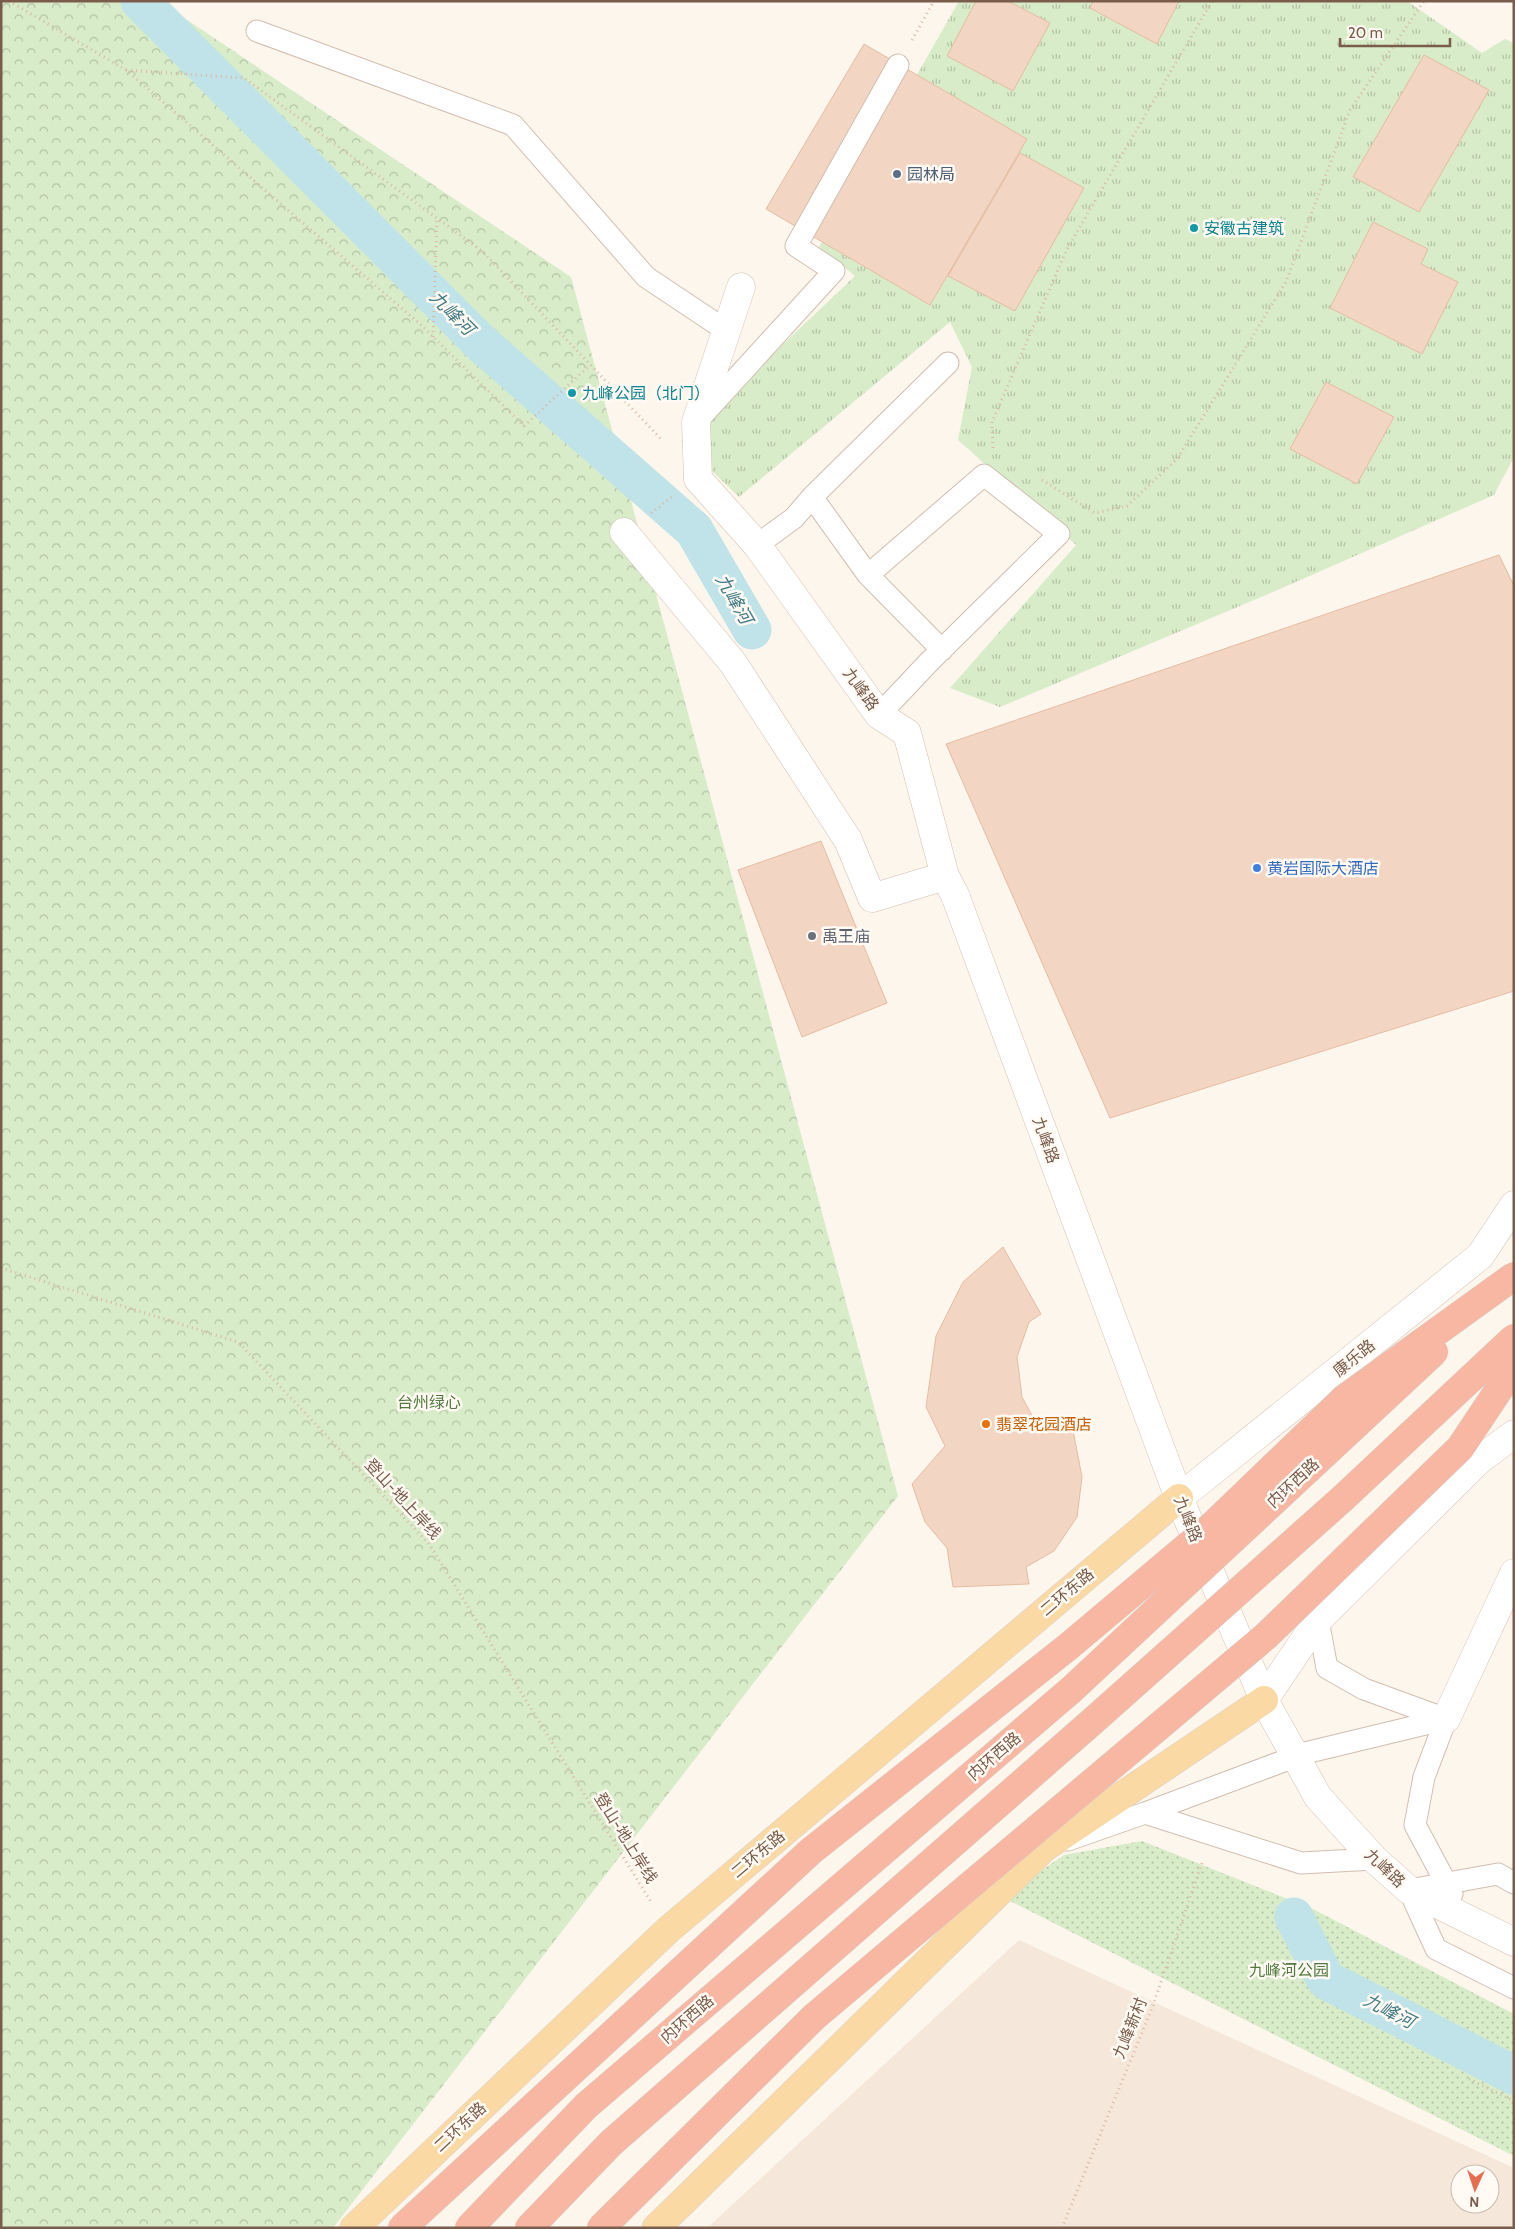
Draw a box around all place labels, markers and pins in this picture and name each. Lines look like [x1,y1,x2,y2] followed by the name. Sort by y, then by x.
[907,165,955,184] place label: 园林局
[891,168,903,180] marker: 园林局
[1204,219,1284,238] place label: 安徽古建筑
[1188,222,1200,234] marker: 安徽古建筑
[582,384,710,403] place label: 九峰公园（北门）
[566,387,578,399] marker: 九峰公园（北门）
[1267,859,1379,878] place label: 黄岩国际大酒店
[1251,862,1263,874] marker: 黄岩国际大酒店
[822,927,870,946] place label: 禹王庙
[806,930,818,942] marker: 禹王庙
[996,1415,1092,1434] place label: 翡翠花园酒店
[980,1418,992,1430] marker: 翡翠花园酒店

